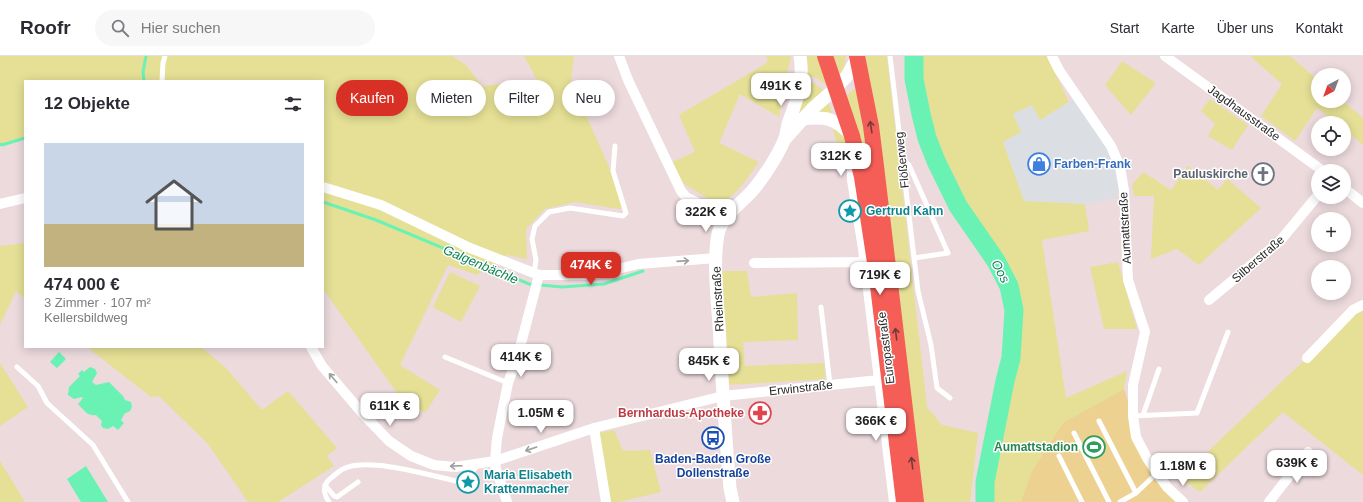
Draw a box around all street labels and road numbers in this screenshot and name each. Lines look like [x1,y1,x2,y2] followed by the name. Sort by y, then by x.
[1205,82,1283,144] street label: Jagdhausstraße
[892,131,912,189] street label: Flößerweg
[1116,191,1134,264] street label: Aumattstraße
[1229,232,1287,286] street label: Silberstraße
[709,266,727,332] street label: Rheinstraße
[875,311,897,385] street label: Europastraße
[768,378,834,398] street label: Erwinstraße

